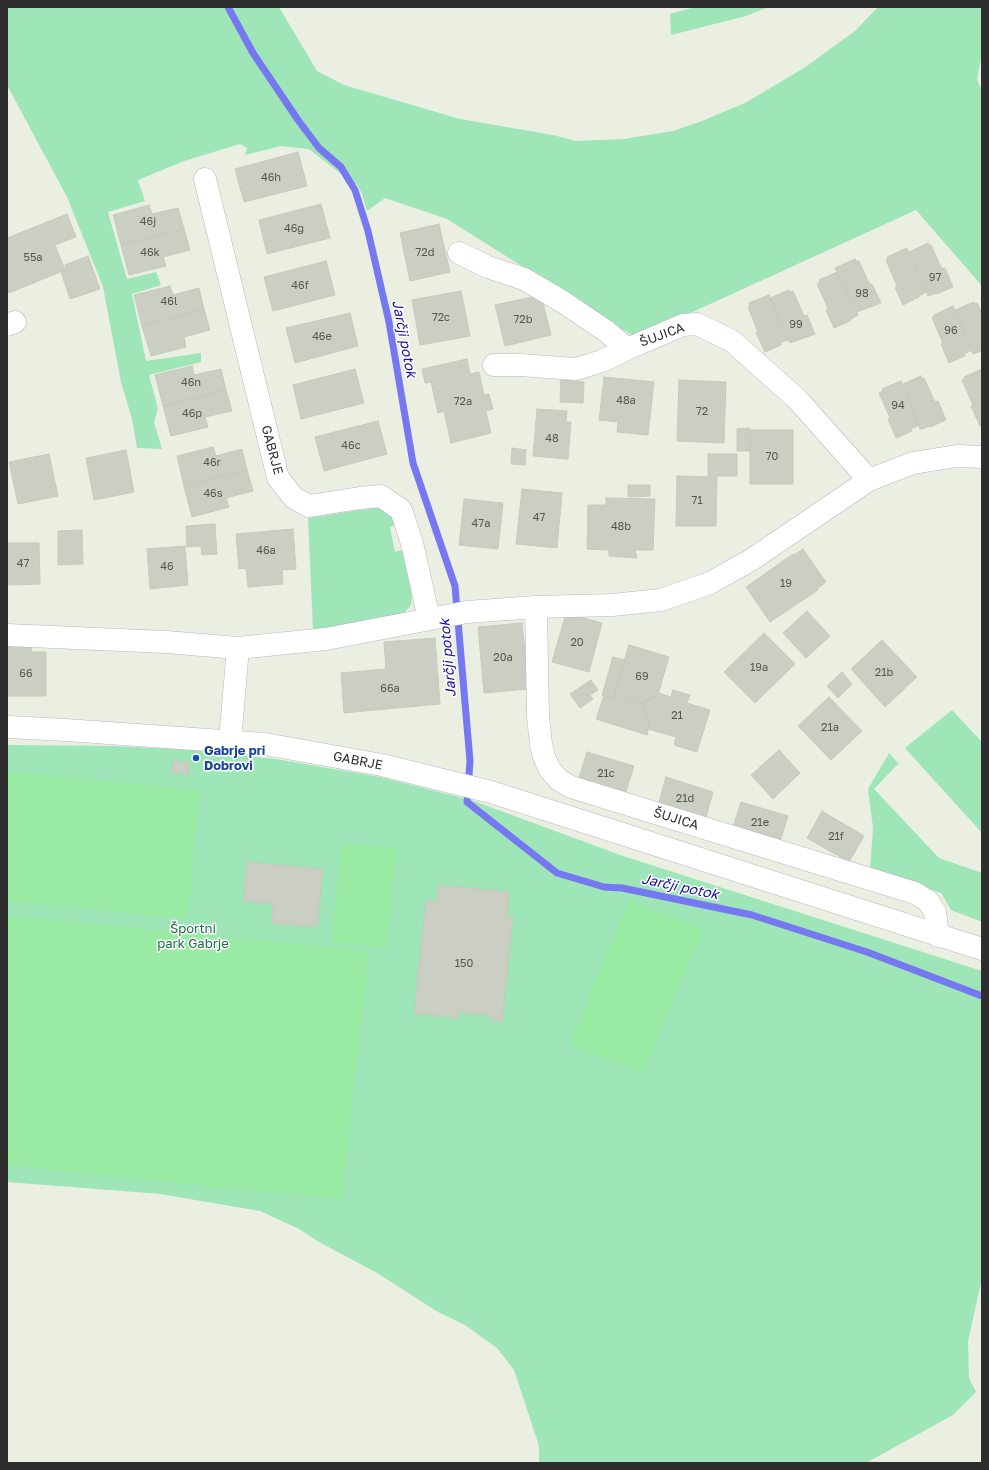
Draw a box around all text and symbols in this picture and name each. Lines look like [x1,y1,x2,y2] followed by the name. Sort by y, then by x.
[261,171,281,185] house number: 46h
[140,215,156,229] house number: 46j
[284,222,304,236] house number: 46g
[140,246,160,260] house number: 46k
[416,246,434,260] house number: 72d
[24,251,42,265] house number: 55a
[929,271,941,285] house number: 97
[291,279,309,293] house number: 46f
[855,287,869,301] house number: 98
[161,295,177,309] house number: 46l
[388,299,420,379] water label: Jarčji potok
[432,311,450,325] house number: 72c
[514,313,532,327] house number: 72b
[789,318,803,332] house number: 99
[638,320,686,350] street label: ŠUJICA
[944,324,958,338] house number: 96
[312,330,332,344] house number: 46e
[181,376,201,390] house number: 46n
[616,394,636,408] house number: 48a
[454,395,472,409] house number: 72a
[891,399,905,413] house number: 94
[696,405,708,419] house number: 72
[182,407,202,421] house number: 46p
[258,424,286,476] street label: GABRJE
[545,432,559,446] house number: 48
[341,439,361,453] house number: 46c
[766,450,778,464] house number: 70
[203,456,221,470] house number: 46r
[203,487,223,501] house number: 46s
[691,494,703,508] house number: 71
[533,511,545,525] house number: 47
[472,517,490,531] house number: 47a
[611,520,631,534] house number: 48b
[256,544,276,558] house number: 46a
[17,557,29,571] house number: 47
[160,560,174,574] house number: 46
[780,577,792,591] house number: 19
[436,618,460,698] water label: Jarčji potok
[570,636,584,650] house number: 20
[493,651,513,665] house number: 20a
[750,661,768,675] house number: 19a
[875,666,893,680] house number: 21b
[19,667,33,681] house number: 66
[635,670,649,684] house number: 69
[380,682,400,696] house number: 66a
[671,709,683,723] house number: 21
[821,721,839,735] house number: 21a
[204,743,265,774] place label: Gabrje pri Dobrovi
[332,749,384,773] street label: GABRJE
[191,753,201,763] marker: Gabrje pri Dobrovi
[597,767,615,781] house number: 21c
[676,792,694,806] house number: 21d
[652,805,700,833] street label: ŠUJICA
[751,816,769,830] house number: 21e
[828,830,844,844] house number: 21f
[640,871,720,903] water label: Jarčji potok
[157,921,229,952] park label: Športni park Gabrje
[455,957,473,971] house number: 150

